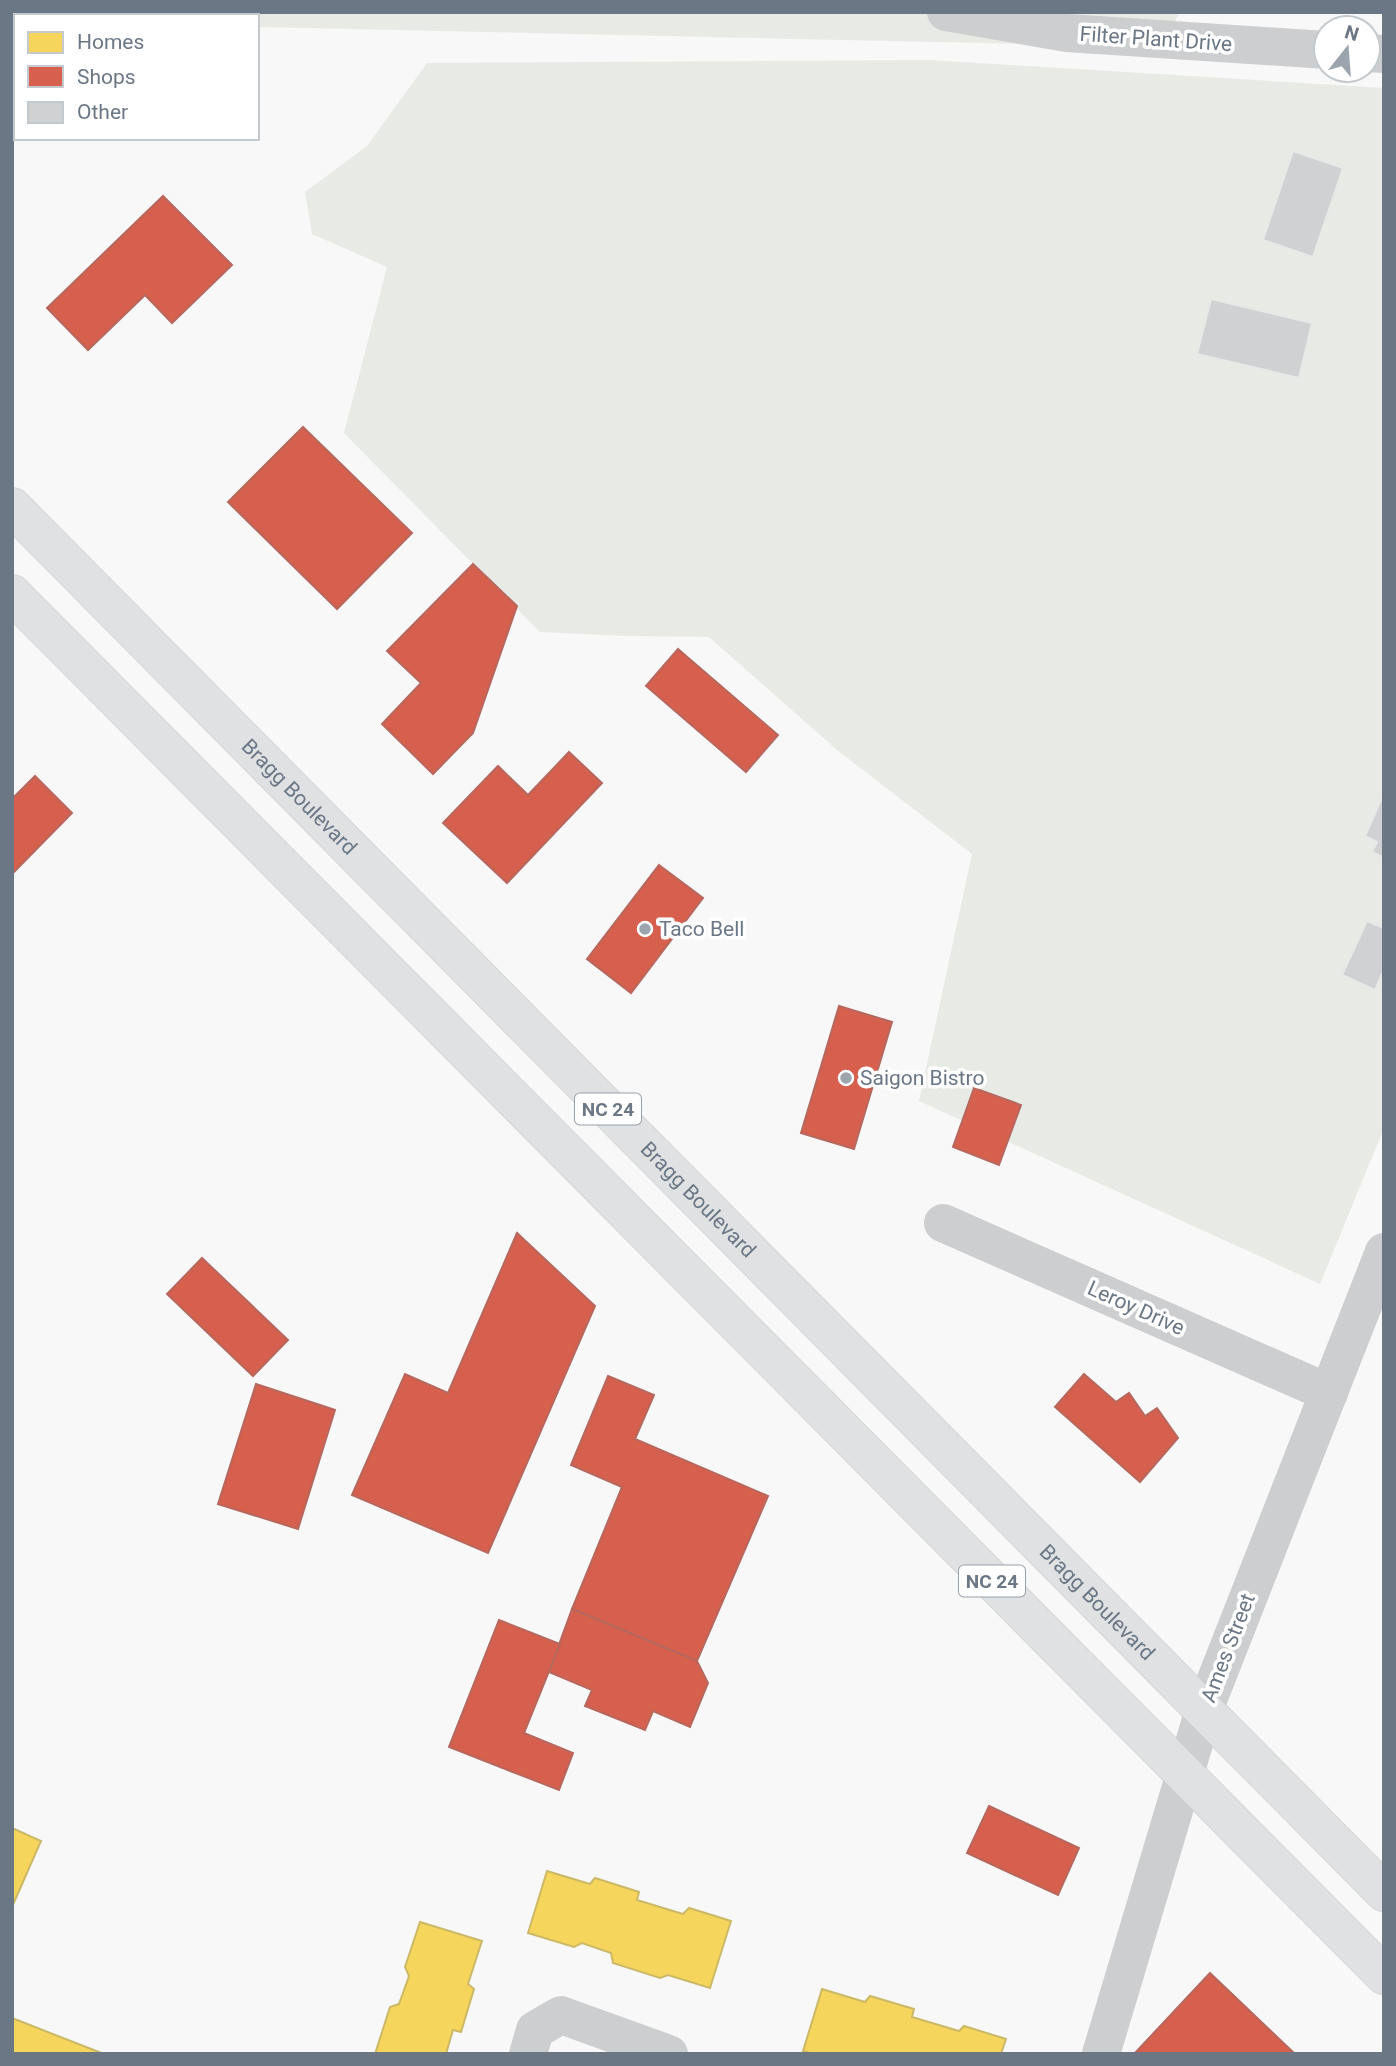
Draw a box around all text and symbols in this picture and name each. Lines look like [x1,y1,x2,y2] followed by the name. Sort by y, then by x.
[14,14,259,140] legend
[1312,14,1382,84] north arrow
[1342,20,1362,46] text: N
[1079,22,1233,56] street label: Filter Plant Drive
[77,30,144,54] text: Homes
[77,65,136,89] text: Shops
[77,100,128,124] text: Other
[237,734,362,860] street label: Bragg Boulevard
[659,917,744,941] place label: Taco Bell
[637,921,653,937] marker: Taco Bell
[860,1066,984,1090] place label: Saigon Bistro
[838,1070,854,1086] marker: Saigon Bistro
[575,1093,641,1124] road number: NC 24
[636,1137,761,1262] street label: Bragg Boulevard
[1084,1276,1188,1340] street label: Leroy Drive
[1035,1540,1160,1665] street label: Bragg Boulevard
[959,1566,1025,1596] road number: NC 24
[1196,1590,1260,1706] street label: Ames Street

